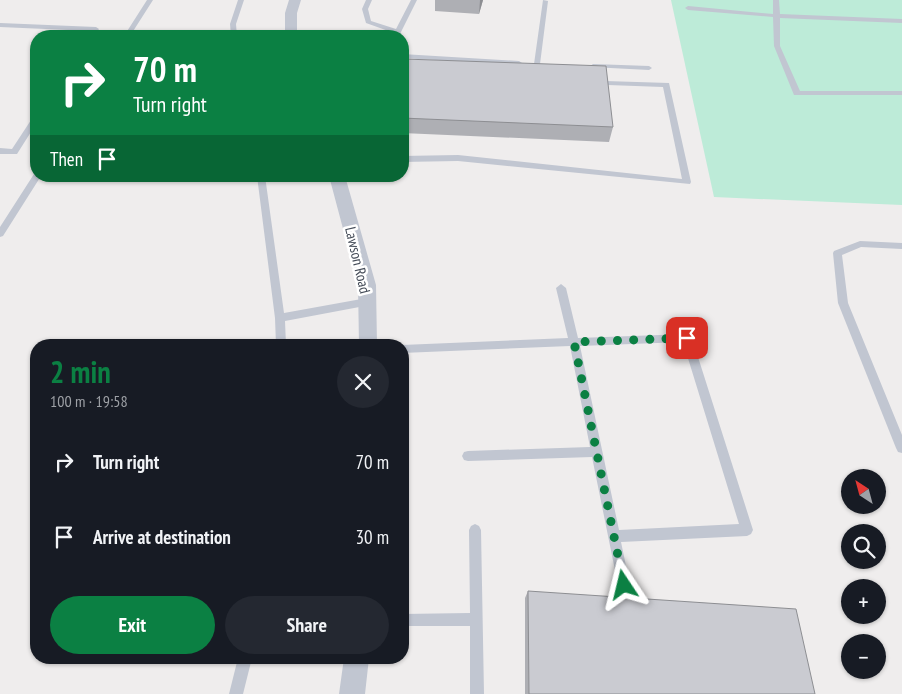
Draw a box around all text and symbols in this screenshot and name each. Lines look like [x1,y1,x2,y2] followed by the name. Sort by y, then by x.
[133,46,197,92] text: 70 m
[50,50,115,115] icon: right
[133,90,207,118] text: Turn right
[93,145,121,173] icon: arrive
[50,147,83,171] text: Then
[341,225,375,295] street label: Lawson Road
[666,317,708,359] pin
[673,324,701,352] icon: arrive
[50,352,111,391] text: 2 min
[337,356,389,408] button: close
[50,391,128,411] text: 100 m · 19:58
[50,448,78,476] icon: right
[93,450,159,474] text: Turn right
[356,450,389,474] text: 70 m
[841,469,886,514] north arrow
[841,469,886,679] map controls
[50,523,78,551] icon: arrive
[841,524,886,569] button: search
[93,525,231,549] text: Arrive at destination
[356,525,389,549] text: 30 m
[597,558,649,610] position arrow
[841,579,886,624] button: +
[50,596,215,654] button: Exit
[225,596,389,654] button: Share
[841,634,886,679] button: −

